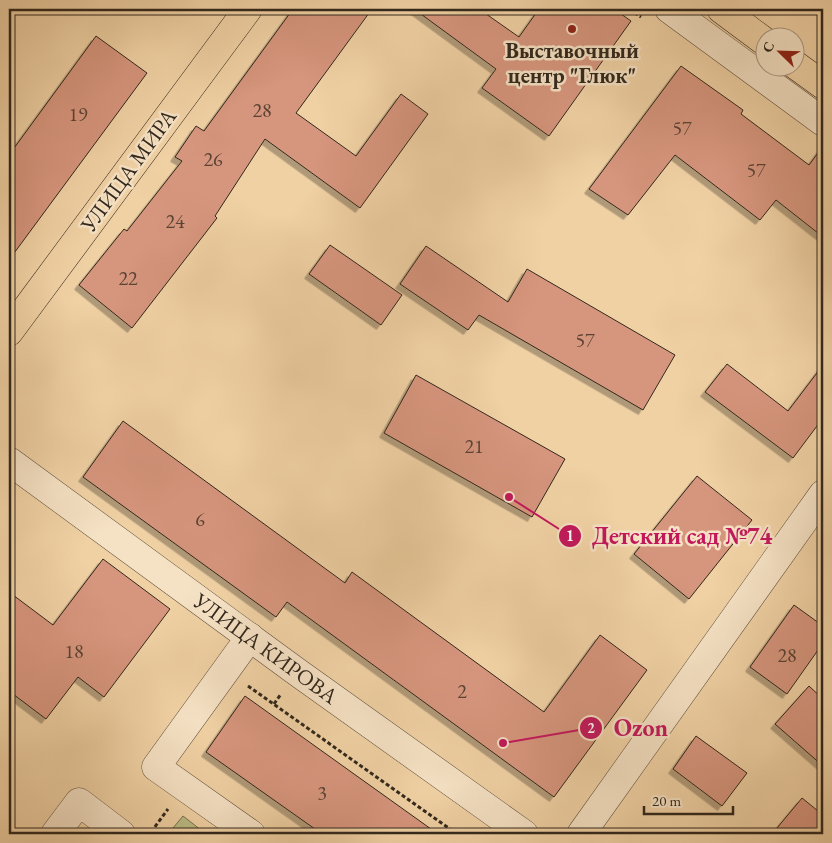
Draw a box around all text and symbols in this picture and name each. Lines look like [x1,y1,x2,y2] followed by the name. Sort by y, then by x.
[566,23,578,35] marker: Выставочный центр "Глюк"
[754,28,804,78] north arrow
[505,36,639,90] place label: Выставочный центр "Глюк"
[758,39,778,55] text: С
[252,97,272,123] house number: 28
[68,101,88,127] house number: 19
[73,102,183,238] street label: УЛИЦА МИРА
[672,115,692,141] house number: 57
[203,146,223,172] house number: 26
[746,157,766,183] house number: 57
[165,208,185,234] house number: 24
[118,265,138,291] house number: 22
[575,327,595,353] house number: 57
[464,433,484,459] house number: 21
[195,506,205,532] house number: 6
[557,516,782,555] callout: Детский сад №74
[592,520,772,551] text: Детский сад №74
[566,526,574,545] text: 1
[187,586,344,711] street label: УЛИЦА КИРОВА
[64,638,84,664] house number: 18
[777,642,797,668] house number: 28
[457,678,467,704] house number: 2
[579,708,678,747] callout: Ozon
[614,712,669,743] text: Ozon
[587,718,595,737] text: 2
[317,780,327,806] house number: 3
[644,783,733,815] scale bar
[652,791,681,810] text: 20 m

